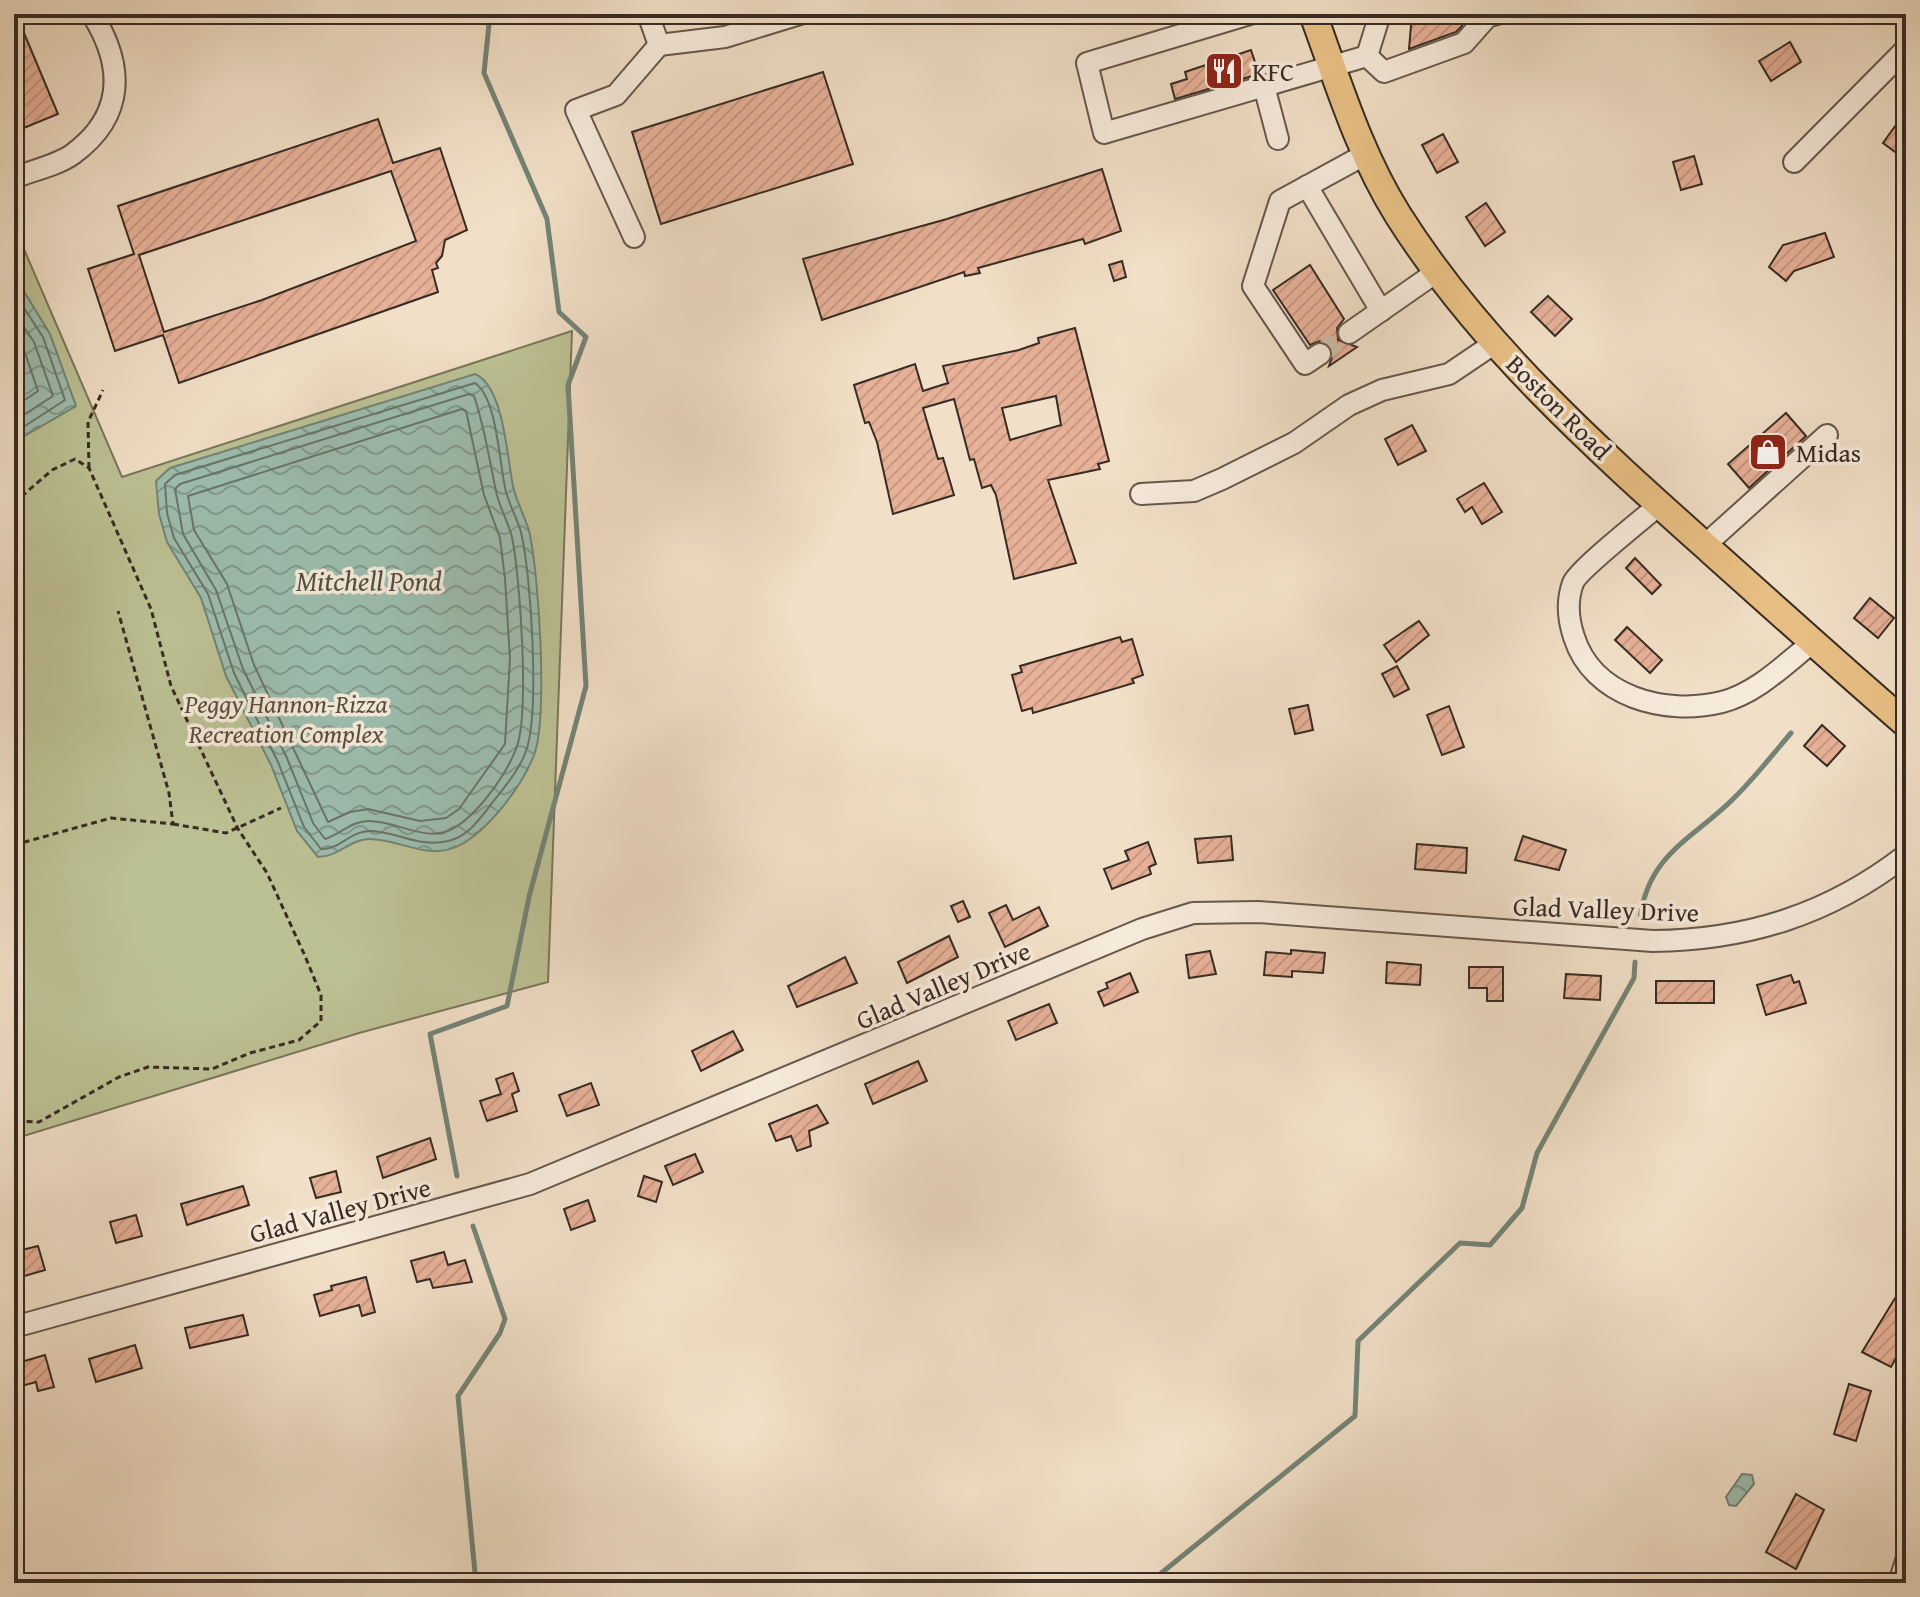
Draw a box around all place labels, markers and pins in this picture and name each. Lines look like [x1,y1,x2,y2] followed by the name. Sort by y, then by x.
[1203,50,1245,92] restaurant icon: KFC
[1252,52,1294,91] place label: KFC
[1747,431,1789,473] shop icon: Midas
[1796,433,1861,472] place label: Midas

